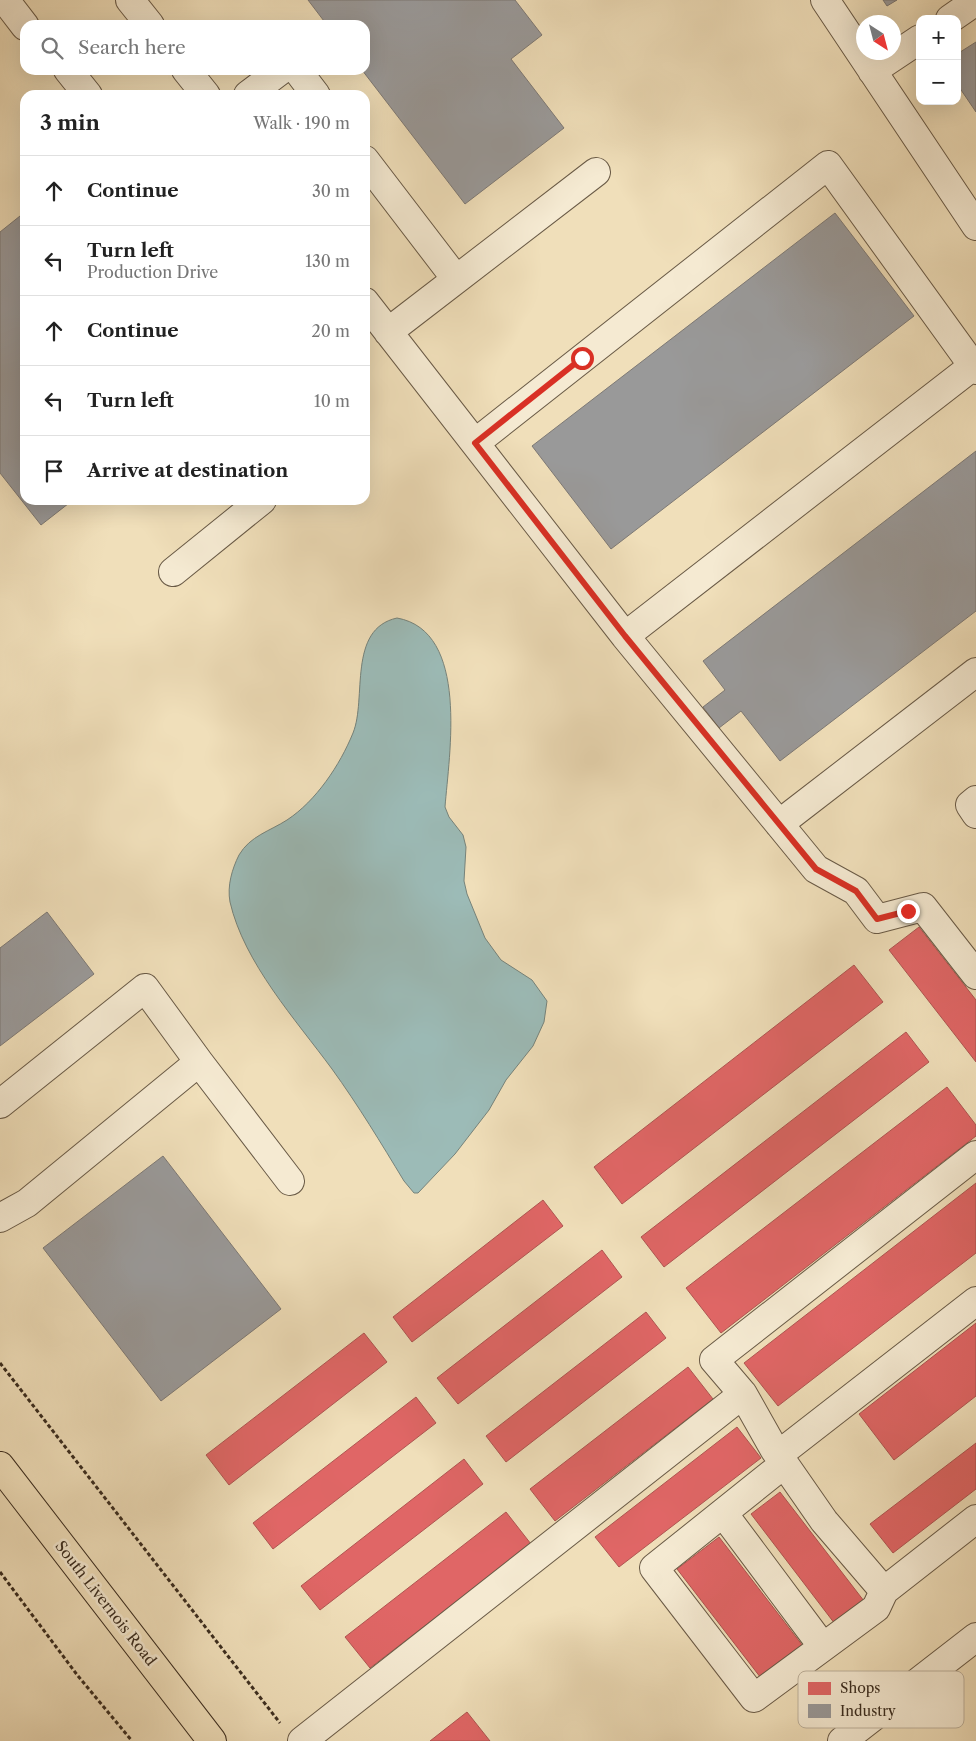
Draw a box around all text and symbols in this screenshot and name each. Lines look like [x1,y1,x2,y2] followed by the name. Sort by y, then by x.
[856,15,901,60] north arrow
[916,15,961,105] map controls
[916,15,961,60] button: +
[20,20,370,75] search box
[38,34,66,62] icon: search
[78,36,186,59] text: Search here
[916,60,961,105] button: −
[40,110,100,135] text: 3 min
[253,113,350,133] text: Walk · 190 m
[40,177,68,205] icon: ahead
[87,179,179,202] text: Continue
[312,181,350,201] text: 30 m
[87,239,174,262] text: Turn left
[40,247,68,275] icon: left
[305,251,350,271] text: 130 m
[87,262,218,282] text: Production Drive
[40,317,68,345] icon: ahead
[87,319,179,342] text: Continue
[311,321,350,341] text: 20 m
[571,347,594,370] route start
[40,387,68,415] icon: left
[87,389,174,412] text: Turn left
[314,391,350,411] text: 10 m
[40,457,68,485] icon: arrive
[87,459,288,482] text: Arrive at destination
[897,900,920,923] route end
[51,1537,161,1669] street label: South Livernois Road
[798,1671,964,1728] legend
[840,1679,880,1697] text: Shops
[840,1702,896,1720] text: Industry

